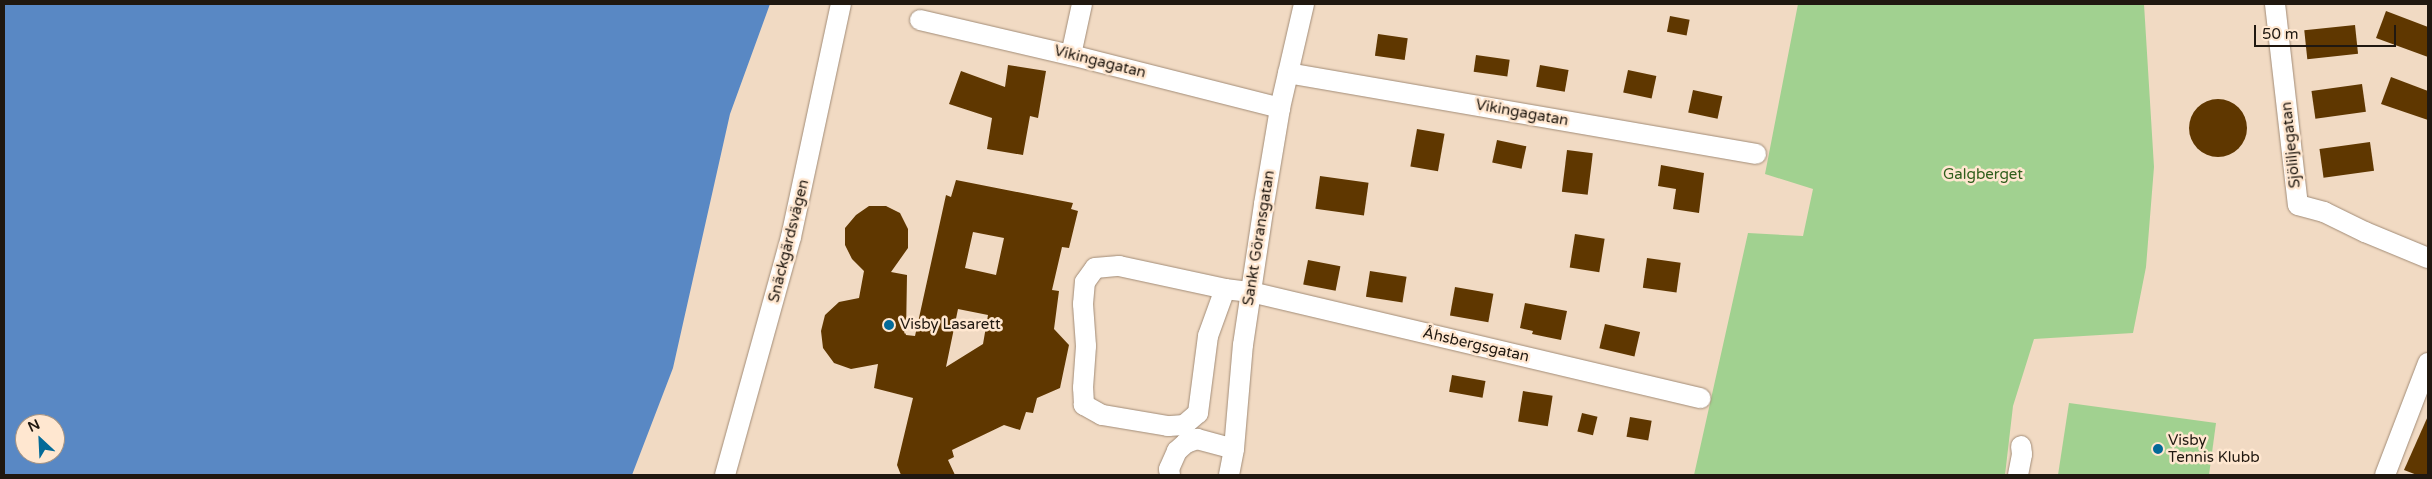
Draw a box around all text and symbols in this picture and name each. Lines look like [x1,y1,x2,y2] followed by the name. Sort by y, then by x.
[2257,15,2400,47] scale bar
[2262,25,2299,43] text: 50 m
[1052,42,1148,82] street label: Vikingagatan
[1474,96,1570,130] street label: Vikingagatan
[2278,101,2304,189] street label: Sjöliljegatan
[1943,166,2023,184] park label: Galgberget
[1239,169,1279,307] street label: Sankt Göransgatan
[765,178,813,304] street label: Snäckgärdsvägen
[900,316,1001,334] place label: Visby Lasarett
[882,318,896,332] marker: Visby Lasarett
[1421,324,1531,366] street label: Åhsbergsgatan
[15,414,65,464] north arrow
[25,416,43,436] text: N
[2168,431,2260,466] place label: Visby Tennis Klubb
[2152,443,2164,455] marker: Visby Tennis Klubb

